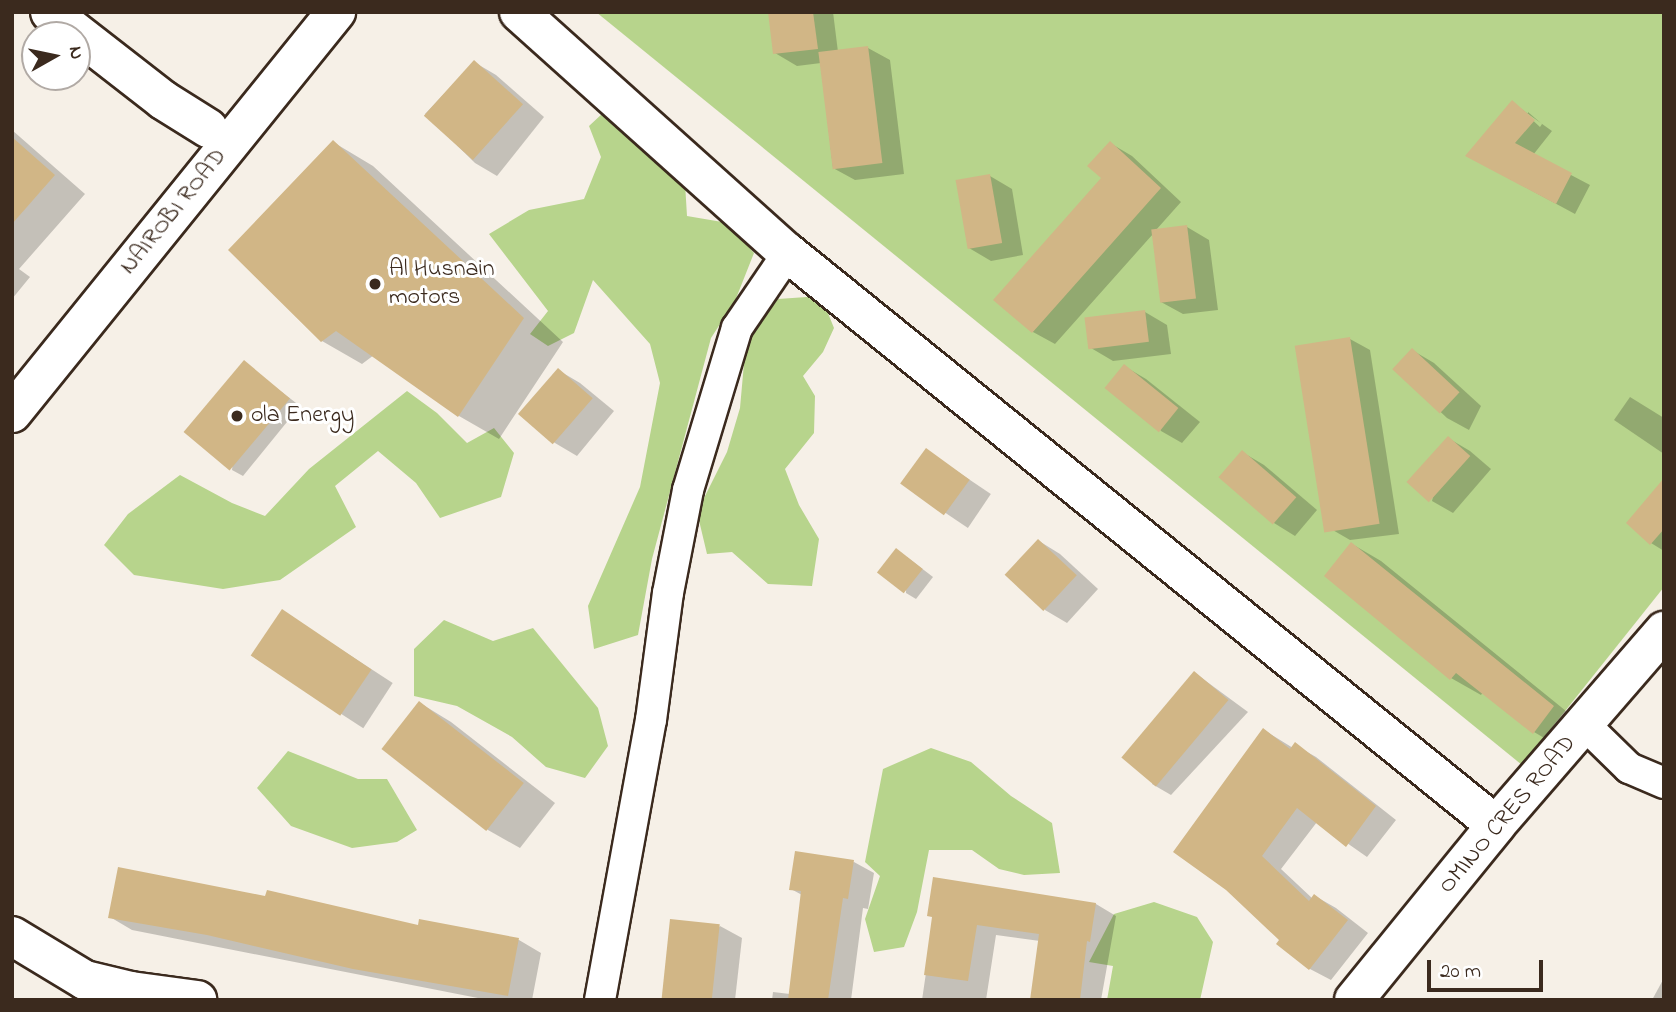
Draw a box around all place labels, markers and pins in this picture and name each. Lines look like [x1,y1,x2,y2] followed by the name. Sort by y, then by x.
[389,256,495,312] place label: Al Husnain motors
[367,276,383,292] marker: Al Husnain motors
[251,402,354,430] place label: ola Energy
[229,408,245,424] marker: ola Energy

